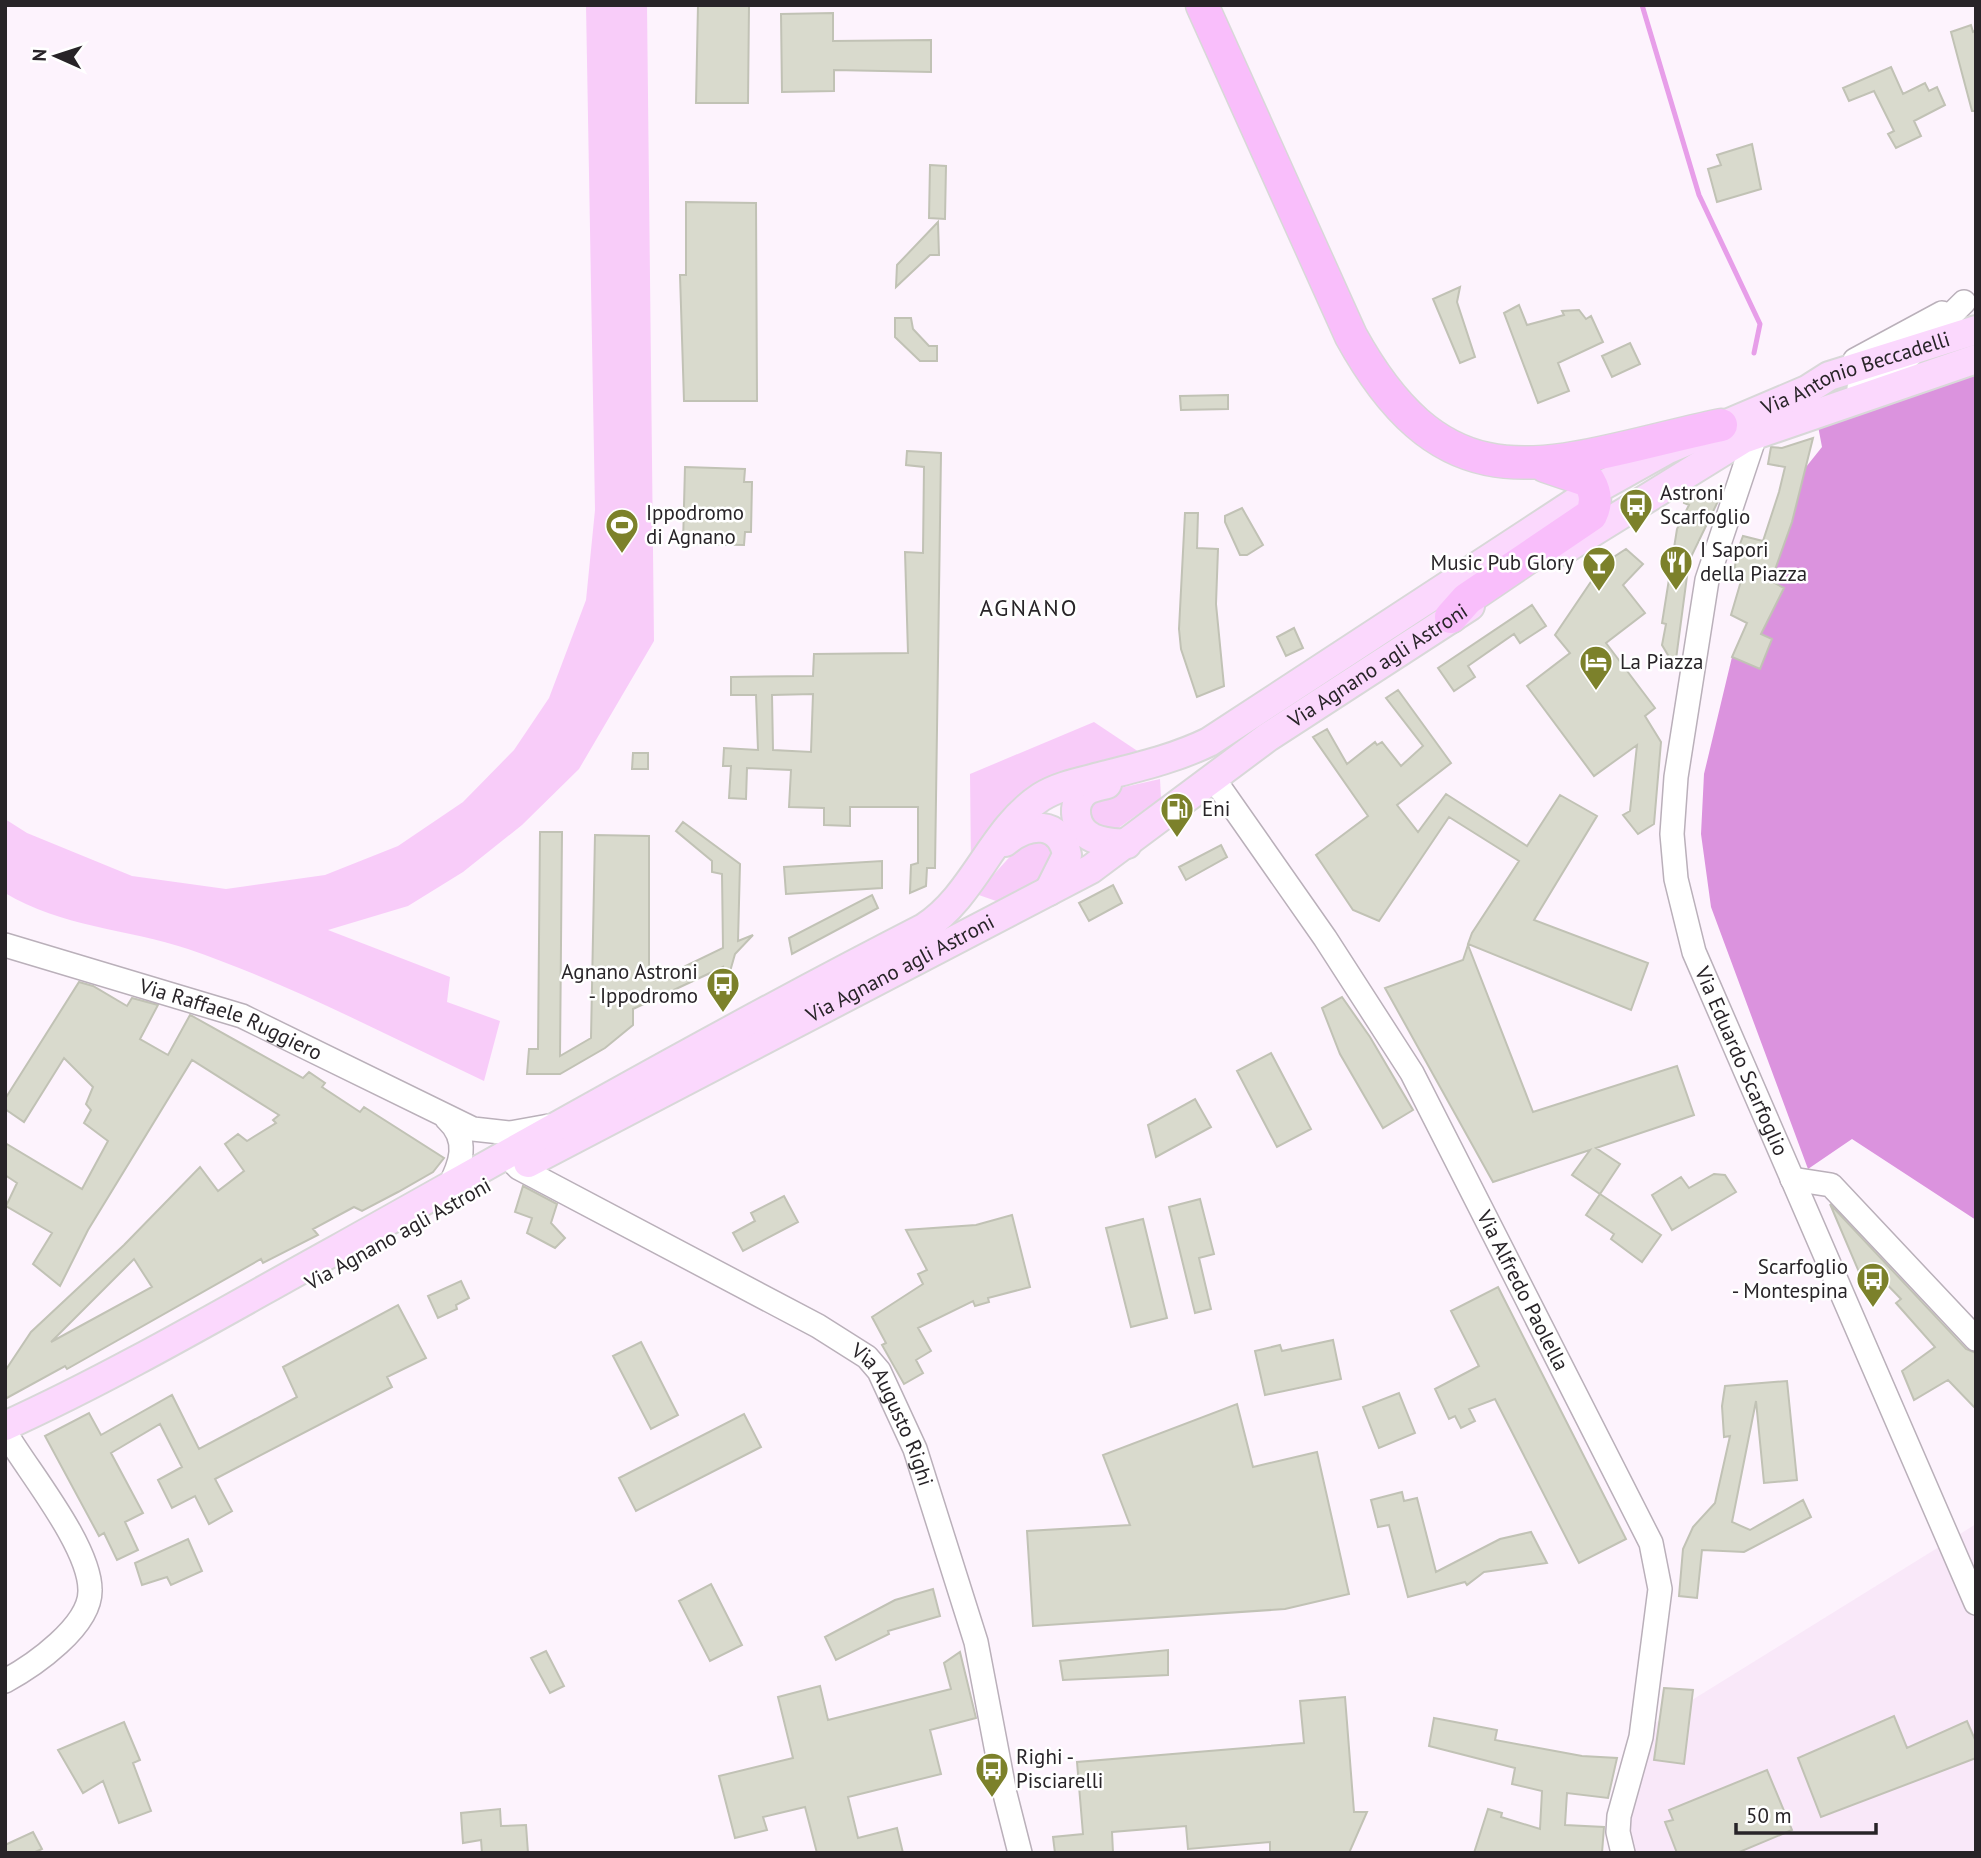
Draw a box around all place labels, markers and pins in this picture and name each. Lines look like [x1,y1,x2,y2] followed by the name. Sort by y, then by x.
[1660,479,1750,530] place label: Astroni Scarfoglio
[1617,486,1655,535] bus stop icon: Astroni Scarfoglio
[646,499,744,550] place label: Ippodromo di Agnano
[603,506,641,555] sports icon: Ippodromo di Agnano
[1700,536,1807,587] place label: I Sapori della Piazza
[1657,543,1695,592] restaurant icon: I Sapori della Piazza
[1580,544,1618,593] bar icon: Music Pub Glory
[1431,549,1574,576] place label: Music Pub Glory
[1577,643,1615,692] hotel icon: La Piazza
[1620,648,1703,675] place label: La Piazza
[1158,790,1196,839] fuel station icon: Eni
[1202,795,1230,822] place label: Eni
[561,958,698,1009] place label: Agnano Astroni - Ippodromo
[704,965,742,1014] bus stop icon: Agnano Astroni - Ippodromo
[1732,1253,1848,1304] place label: Scarfoglio - Montespina
[1854,1260,1892,1309] bus stop icon: Scarfoglio - Montespina
[1016,1743,1103,1794] place label: Righi - Pisciarelli
[973,1750,1011,1799] bus stop icon: Righi - Pisciarelli

